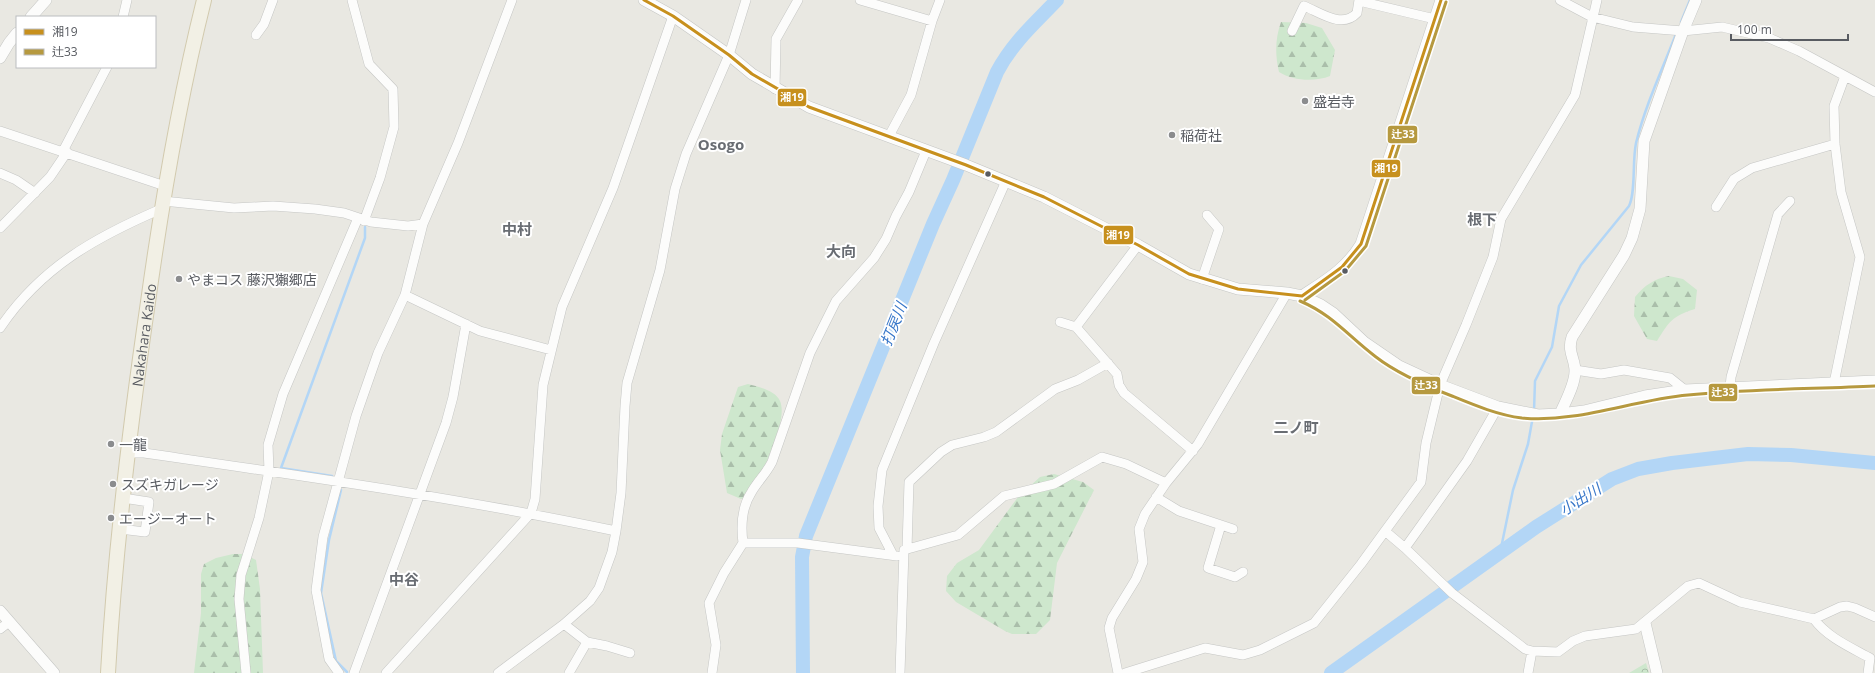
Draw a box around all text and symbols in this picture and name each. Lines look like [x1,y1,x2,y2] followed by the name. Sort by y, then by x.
[16,16,156,68] legend
[1731,16,1848,42] scale bar
[1737,21,1772,38] text: 100 m
[52,23,78,40] text: 湘19
[52,43,78,60] text: 辻33
[777,88,807,107] line badge: 湘19
[780,89,804,104] text: 湘19
[1313,92,1355,111] place label: 盛岩寺
[1300,96,1310,106] marker: 盛岩寺
[1387,125,1418,144] line badge: 辻33
[1180,126,1222,145] place label: 稲荷社
[1391,126,1415,141] text: 辻33
[1167,130,1177,140] marker: 稲荷社
[698,134,744,154] district label: Osogo
[1371,159,1401,178] line badge: 湘19
[1374,160,1398,175] text: 湘19
[983,169,993,179] unlabelled marker
[1467,209,1497,229] district label: 根下
[502,219,532,239] district label: 中村
[1103,225,1134,245] line badge: 湘19
[1106,227,1130,242] text: 湘19
[826,241,856,261] district label: 大向
[1340,266,1350,276] unlabelled marker
[187,270,317,289] place label: やまコス 藤沢獺郷店
[174,274,184,284] marker: やまコス 藤沢獺郷店
[127,282,160,388] street label: Nakahara Kaido
[875,298,911,349] water label: 打戻川
[1411,376,1441,395] line badge: 辻33
[1414,377,1438,392] text: 辻33
[1708,383,1738,402] line badge: 辻33
[1711,384,1735,399] text: 辻33
[1273,417,1319,437] district label: 二ノ町
[119,435,147,454] place label: 一龍
[106,439,116,449] marker: 一龍
[121,475,219,494] place label: スズキガレージ
[1556,478,1606,519] water label: 小出川
[108,479,118,489] marker: スズキガレージ
[119,509,217,528] place label: エージーオート
[106,513,116,523] marker: エージーオート
[389,569,419,589] district label: 中谷

